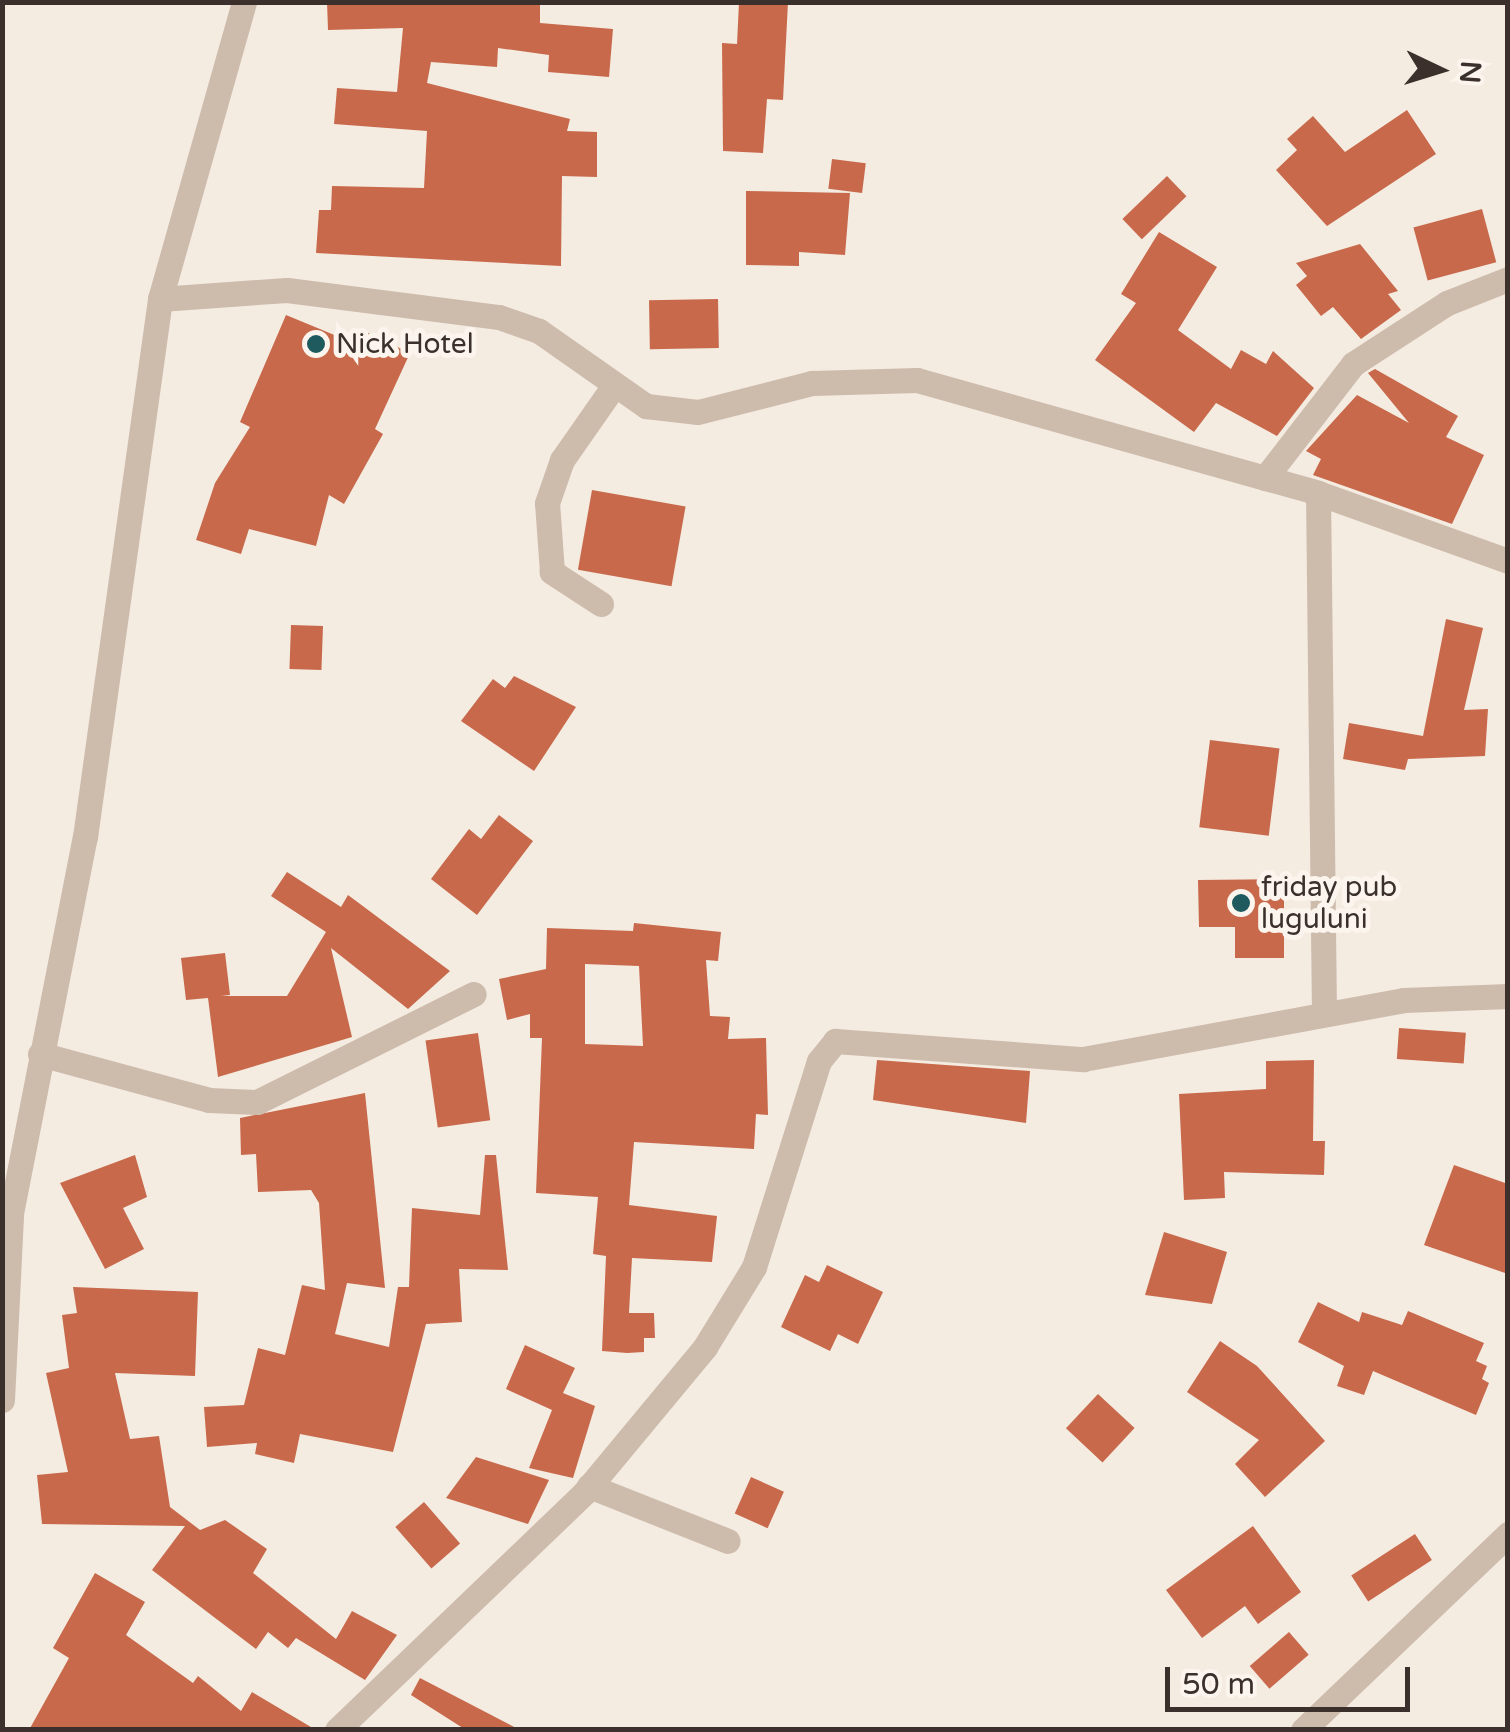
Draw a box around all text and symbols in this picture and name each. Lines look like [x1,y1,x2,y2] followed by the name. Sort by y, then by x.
[1390,20,1490,120] north arrow
[1452,60,1488,84] text: N
[336,327,474,361] place label: Nick Hotel
[305,333,327,355] marker: Nick Hotel
[1261,870,1397,936] place label: friday pub luguluni
[1230,892,1252,914] marker: friday pub luguluni
[1170,1647,1415,1709] scale bar
[1182,1666,1255,1703] text: 50 m

